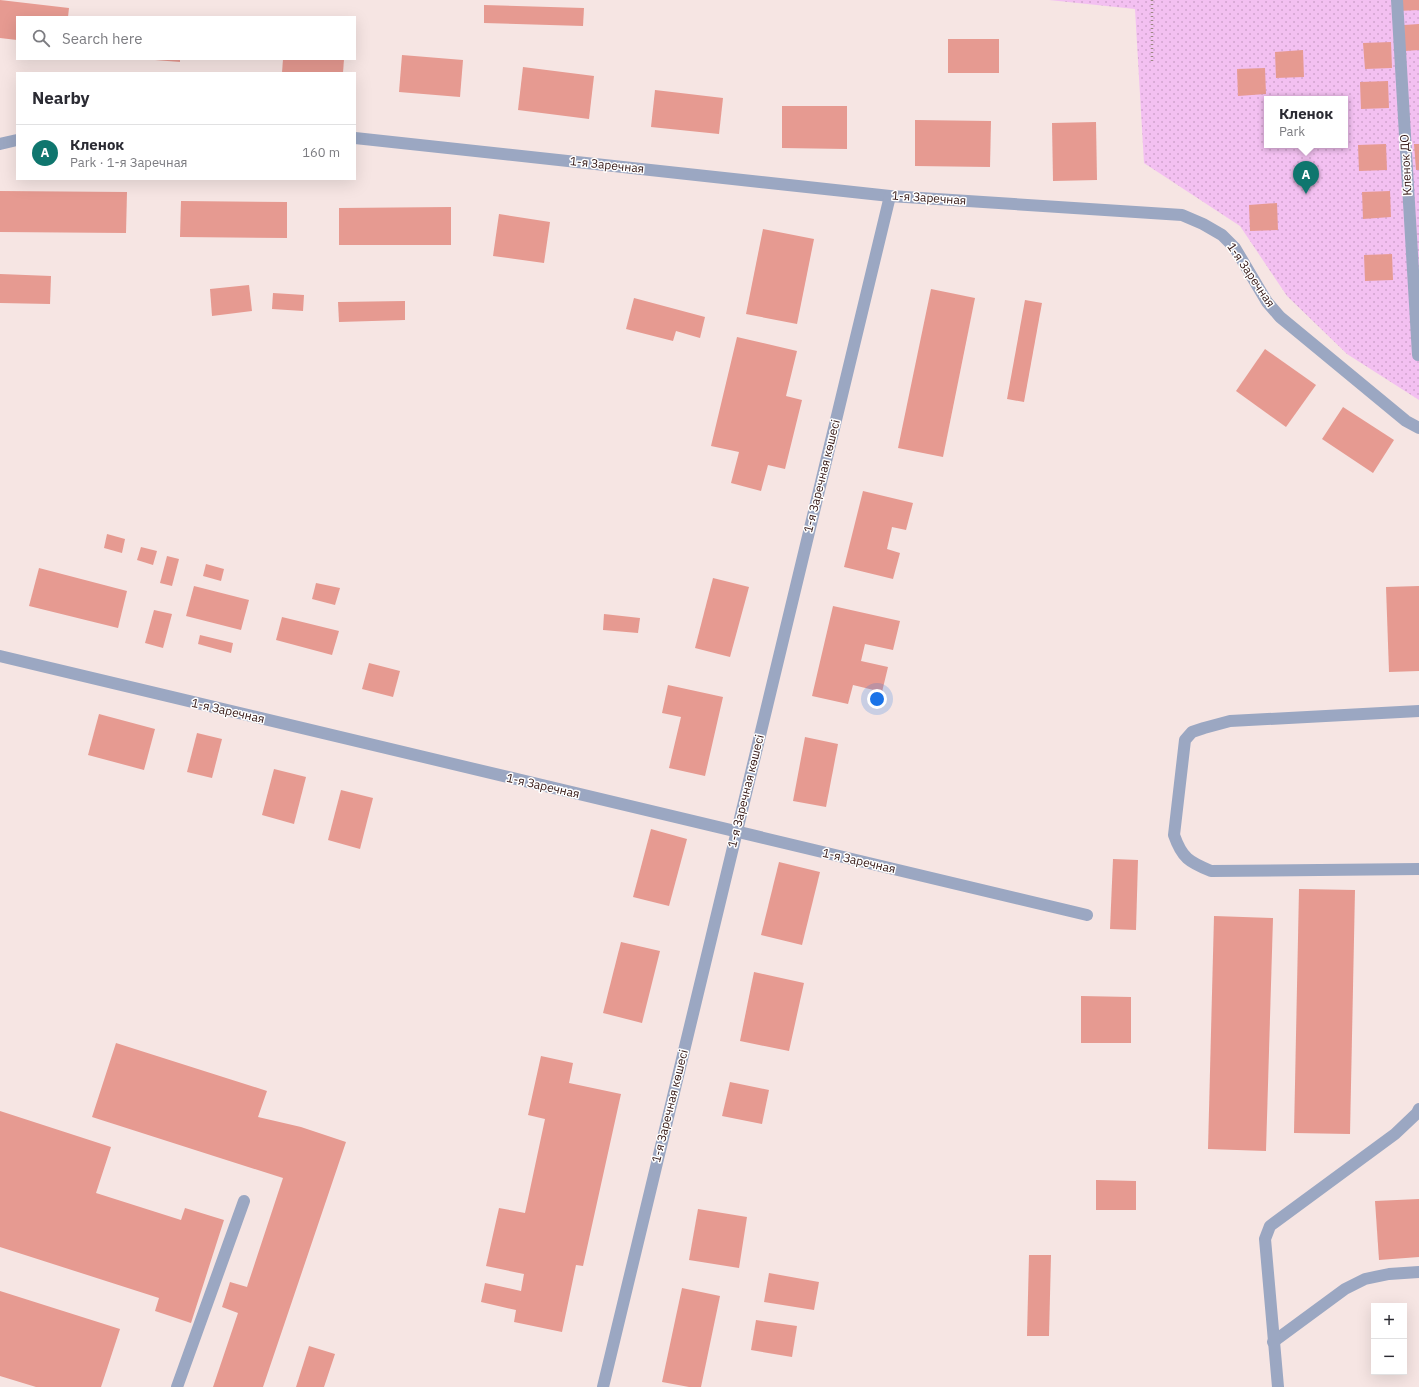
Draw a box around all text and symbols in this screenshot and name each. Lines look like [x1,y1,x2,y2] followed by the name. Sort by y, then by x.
[16,16,356,60] search box
[30,27,52,49] icon: search
[62,29,142,48] text: Search here
[32,87,90,109] text: Nearby
[1264,96,1348,148] popup
[1279,104,1333,123] text: Кленок
[1279,123,1305,140] text: Park
[1396,134,1415,196] street label: Кленок ДО
[70,135,124,154] text: Кленок
[41,144,49,161] text: A
[302,144,340,161] text: 160 m
[569,153,645,176] street label: 1-я Заречная
[70,154,188,171] text: Park · 1-я Заречная
[1293,161,1319,194] pin: A
[891,187,967,208] street label: 1-я Заречная
[1224,240,1279,310] street label: 1-я Заречная
[800,418,843,534] street label: 1-я Заречная көшесі
[867,689,887,709] your location
[190,695,266,726] street label: 1-я Заречная
[724,733,767,849] street label: 1-я Заречная көшесі
[505,770,581,801] street label: 1-я Заречная
[821,845,897,876] street label: 1-я Заречная
[648,1048,691,1164] street label: 1-я Заречная көшесі
[1371,1303,1407,1375] map controls
[1371,1303,1407,1339] button: +
[1371,1339,1407,1375] button: −

